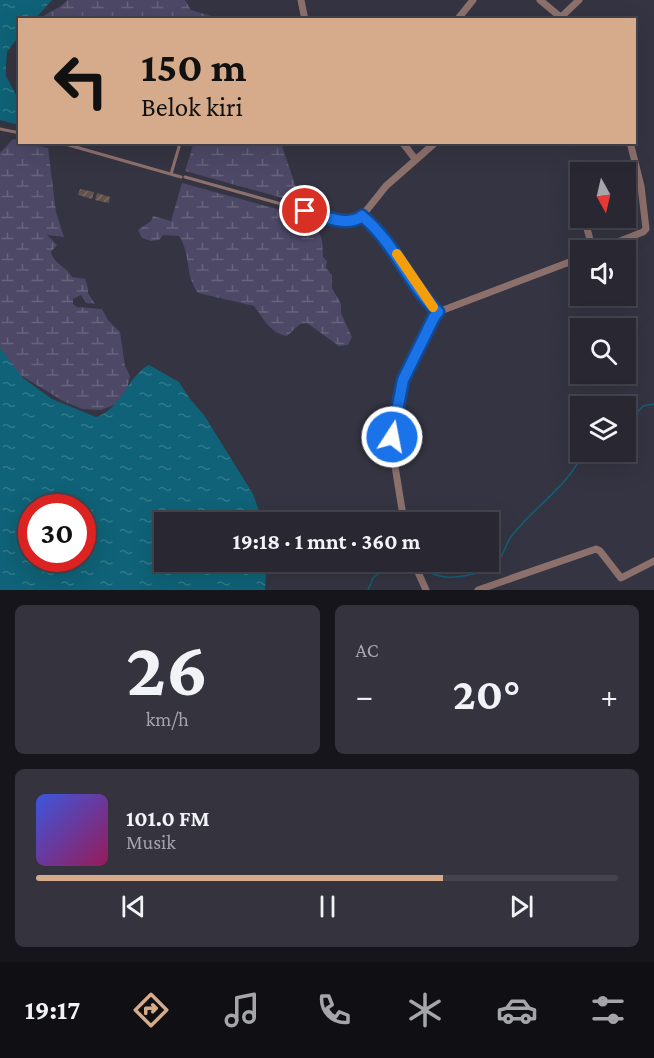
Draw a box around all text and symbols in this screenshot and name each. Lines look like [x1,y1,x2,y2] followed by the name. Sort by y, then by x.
[42,42,120,120] icon: left
[141,43,246,90] text: 150 m
[141,92,243,122] text: Belok kiri
[570,162,636,228] north arrow
[570,162,636,462] map controls
[279,185,330,236] pin
[288,194,321,227] icon: arrive
[570,240,636,306] button: sound
[570,318,636,384] button: search
[570,396,636,462] button: layers
[360,405,424,469] position arrow
[18,494,96,572] speed limit sign: 30
[233,529,420,554] text: 19:18 · 1 mnt · 360 m
[126,625,208,712] text: 26
[356,639,379,661] text: AC
[453,669,521,719] text: 20°
[356,677,373,714] text: −
[601,677,618,714] text: +
[146,708,189,730] text: km/h
[126,806,210,831] text: 101.0 FM
[126,831,176,853] text: Musik
[117,890,150,923] icon: previous
[311,890,344,923] icon: pause
[505,890,538,923] icon: next
[130,989,172,1031] icon: directions
[221,989,263,1031] icon: music
[313,989,355,1031] icon: phone
[404,989,446,1031] icon: climate
[496,989,538,1031] icon: car
[587,989,629,1031] icon: filters
[25,995,80,1025] text: 19:17

